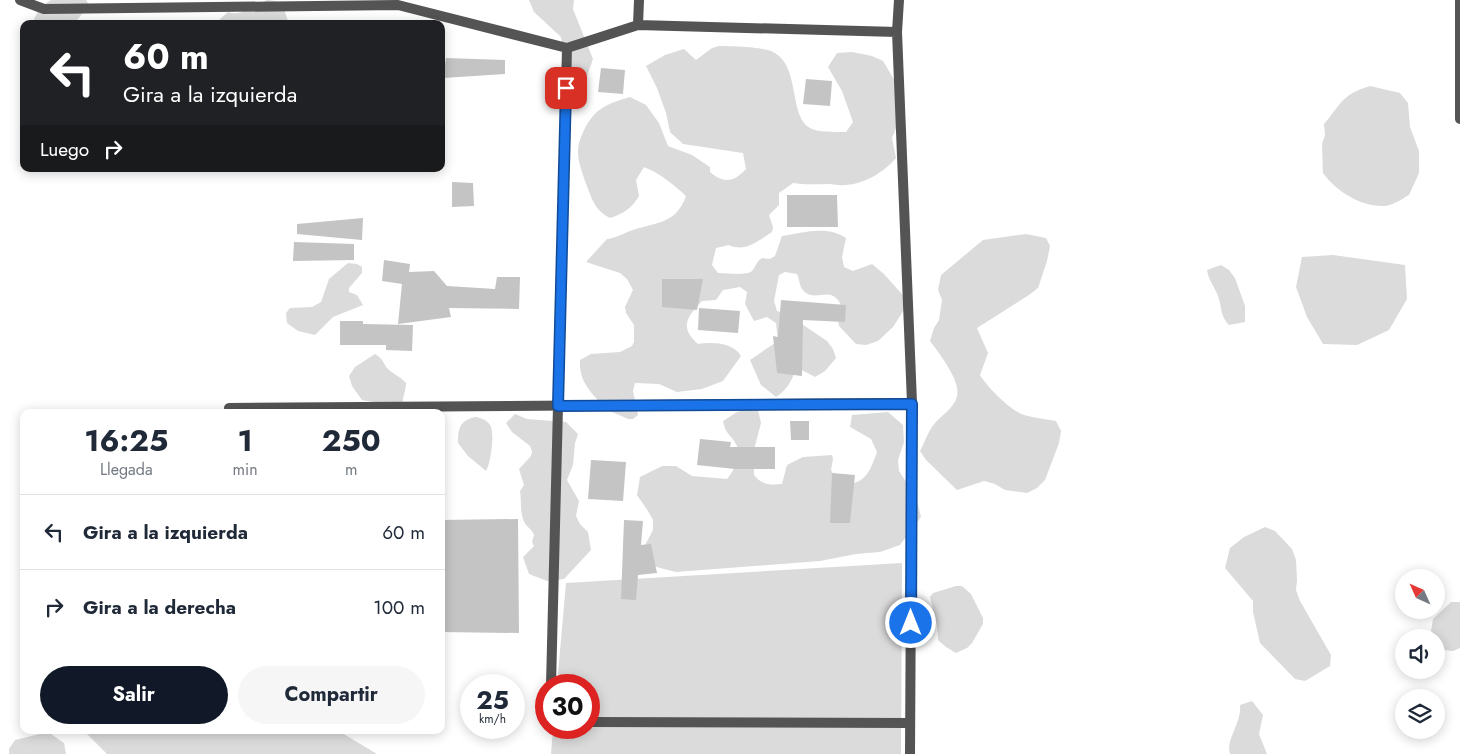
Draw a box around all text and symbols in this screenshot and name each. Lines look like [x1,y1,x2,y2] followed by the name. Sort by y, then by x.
[123,32,209,82] text: 60 m
[40,40,105,105] icon: left
[545,67,587,109] pin
[552,74,580,102] icon: arrive
[123,78,297,110] text: Gira a la izquierda
[99,135,127,163] icon: right
[40,136,89,163] text: Luego
[84,419,168,462] text: 16:25
[237,419,253,462] text: 1
[322,419,381,462] text: 250
[100,458,153,481] text: Llegada
[233,458,258,481] text: min
[345,458,358,481] text: m
[40,518,68,546] icon: left
[83,519,248,546] text: Gira a la izquierda
[382,519,425,546] text: 60 m
[1395,569,1445,619] north arrow
[1395,569,1445,739] map controls
[40,593,68,621] icon: right
[83,594,236,621] text: Gira a la derecha
[373,594,425,621] text: 100 m
[884,596,936,648] position arrow
[1395,629,1445,679] button: sound
[40,666,228,724] button: Salir
[238,666,425,724] button: Compartir
[535,674,600,739] speed limit sign: 30
[476,682,509,718] text: 25
[1395,689,1445,739] button: layers
[479,710,506,728] text: km/h

